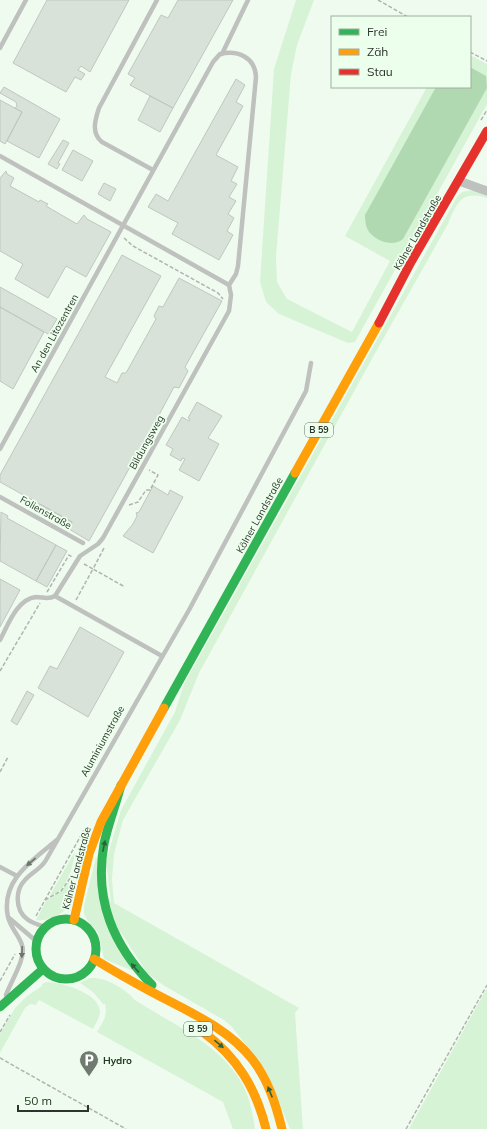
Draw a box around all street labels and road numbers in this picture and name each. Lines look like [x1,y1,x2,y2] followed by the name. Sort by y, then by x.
[391,192,444,272] street label: Kölner Landstraße
[28,292,81,375] street label: An den Litozentren
[126,413,167,472] street label: Bildungsweg
[305,423,333,437] road number: B 59
[233,475,286,556] street label: Kölner Landstraße
[18,493,74,532] street label: Folienstraße
[78,703,127,779] street label: Aluminiumstraße
[59,825,94,911] street label: Kölner Landstraße
[184,1022,212,1036] road number: B 59

